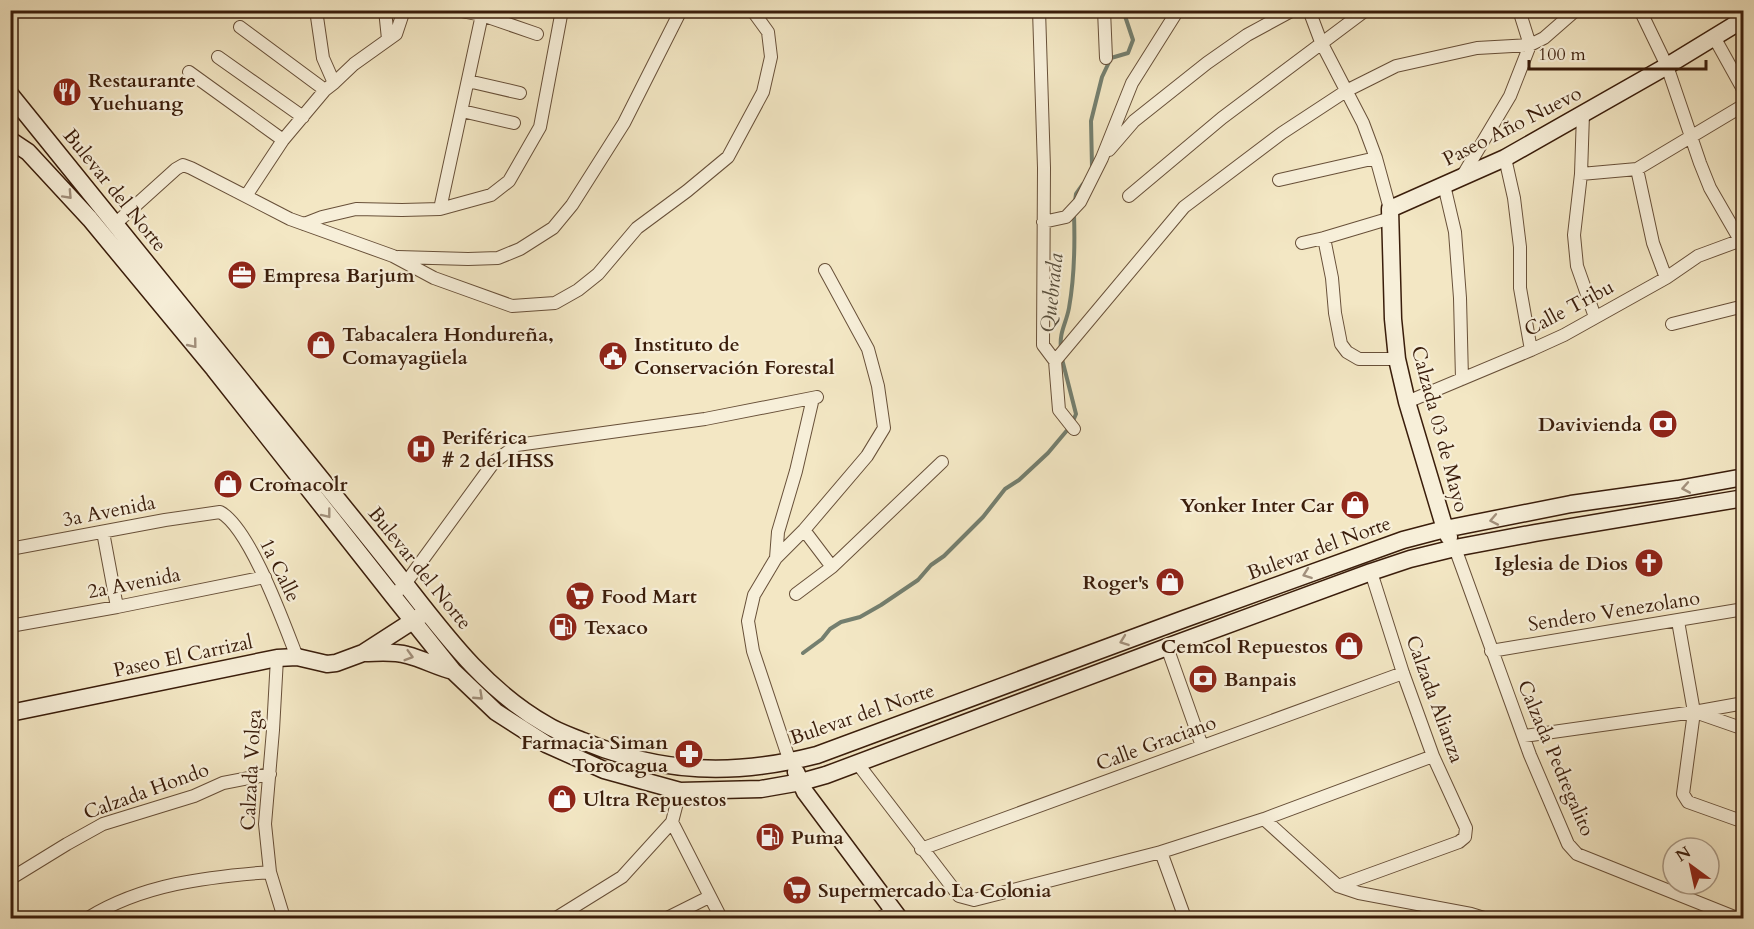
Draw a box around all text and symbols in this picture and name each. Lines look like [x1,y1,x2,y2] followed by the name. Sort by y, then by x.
[1529,33,1706,71] scale bar
[1538,42,1586,67] text: 100 m
[88,67,196,117] place label: Restaurante Yuehuang
[51,76,83,108] restaurant icon: Restaurante Yuehuang
[1438,79,1586,173] street label: Paseo Año Nuevo
[57,123,173,257] street label: Bulevar del Norte
[61,188,72,199] one-way arrow
[1033,252,1071,334] water label: Quebrada
[226,259,258,291] office icon: Empresa Barjum
[263,262,415,289] place label: Empresa Barjum
[1519,273,1619,343] street label: Calle Tribu
[342,321,554,371] place label: Tabacalera Hondureña, Comayagüela
[305,329,337,361] shop icon: Tabacalera Hondureña, Comayagüela
[634,331,835,381] place label: Instituto de Conservación Forestal
[186,337,197,348] one-way arrow
[597,340,629,372] public building icon: Instituto de Conservación Forestal
[1405,343,1475,515] street label: Calzada 03 de Mayo
[1647,408,1679,440] bank icon: Davivienda
[1538,411,1642,438] place label: Davivienda
[442,424,554,474] place label: Periférica # 2 del IHSS
[405,433,437,465] hospital icon: Periférica # 2 del IHSS
[212,468,244,500] shop icon: Cromacolr
[249,471,349,498] place label: Cromacolr
[1681,481,1691,494] one-way arrow
[60,489,158,533] street label: 3a Avenida
[1339,489,1371,521] shop icon: Yonker Inter Car
[1180,492,1335,519] place label: Yonker Inter Car
[362,501,478,635] street label: Bulevar del Norte
[320,507,331,518] one-way arrow
[1243,510,1395,586] street label: Bulevar del Norte
[1489,513,1499,526] one-way arrow
[253,534,307,606] street label: 1a Calle
[1633,547,1665,579] church icon: Iglesia de Dios
[1494,550,1628,577] place label: Iglesia de Dios
[85,561,183,605] street label: 2a Avenida
[1154,566,1186,598] shop icon: Roger's
[1302,566,1313,579] one-way arrow
[1083,569,1149,596] place label: Roger's
[564,580,596,612] supermarket icon: Food Mart
[601,583,697,610] place label: Food Mart
[1526,584,1702,638] street label: Sendero Venezolano
[547,611,579,643] fuel station icon: Texaco
[584,614,648,641] place label: Texaco
[111,628,255,684] street label: Paseo El Carrizal
[1333,630,1365,662] shop icon: Cemcol Repuestos
[1399,632,1471,767] street label: Calzada Alianza
[1161,633,1328,660] place label: Cemcol Repuestos
[1119,634,1130,646] one-way arrow
[403,649,414,661] one-way arrow
[1187,663,1219,695] bank icon: Banpais
[1224,666,1296,693] place label: Banpais
[1511,676,1601,840] street label: Calzada Pedregalito
[786,677,938,751] street label: Bulevar del Norte
[471,688,482,699] one-way arrow
[234,708,268,831] street label: Calzada Volga
[1092,709,1220,777] street label: Calle Graciano
[521,729,668,779] place label: Farmacia Siman Torocagua
[673,738,705,770] pharmacy icon: Farmacia Siman Torocagua
[80,756,213,826] street label: Calzada Hondo
[546,783,578,815] shop icon: Ultra Repuestos
[583,786,726,813] place label: Ultra Repuestos
[754,821,786,853] fuel station icon: Puma
[791,824,844,851] place label: Puma
[1661,836,1721,896] north arrow
[1672,841,1695,867] text: N
[781,874,813,906] supermarket icon: Supermercado La Colonia
[818,877,1052,904] place label: Supermercado La Colonia

